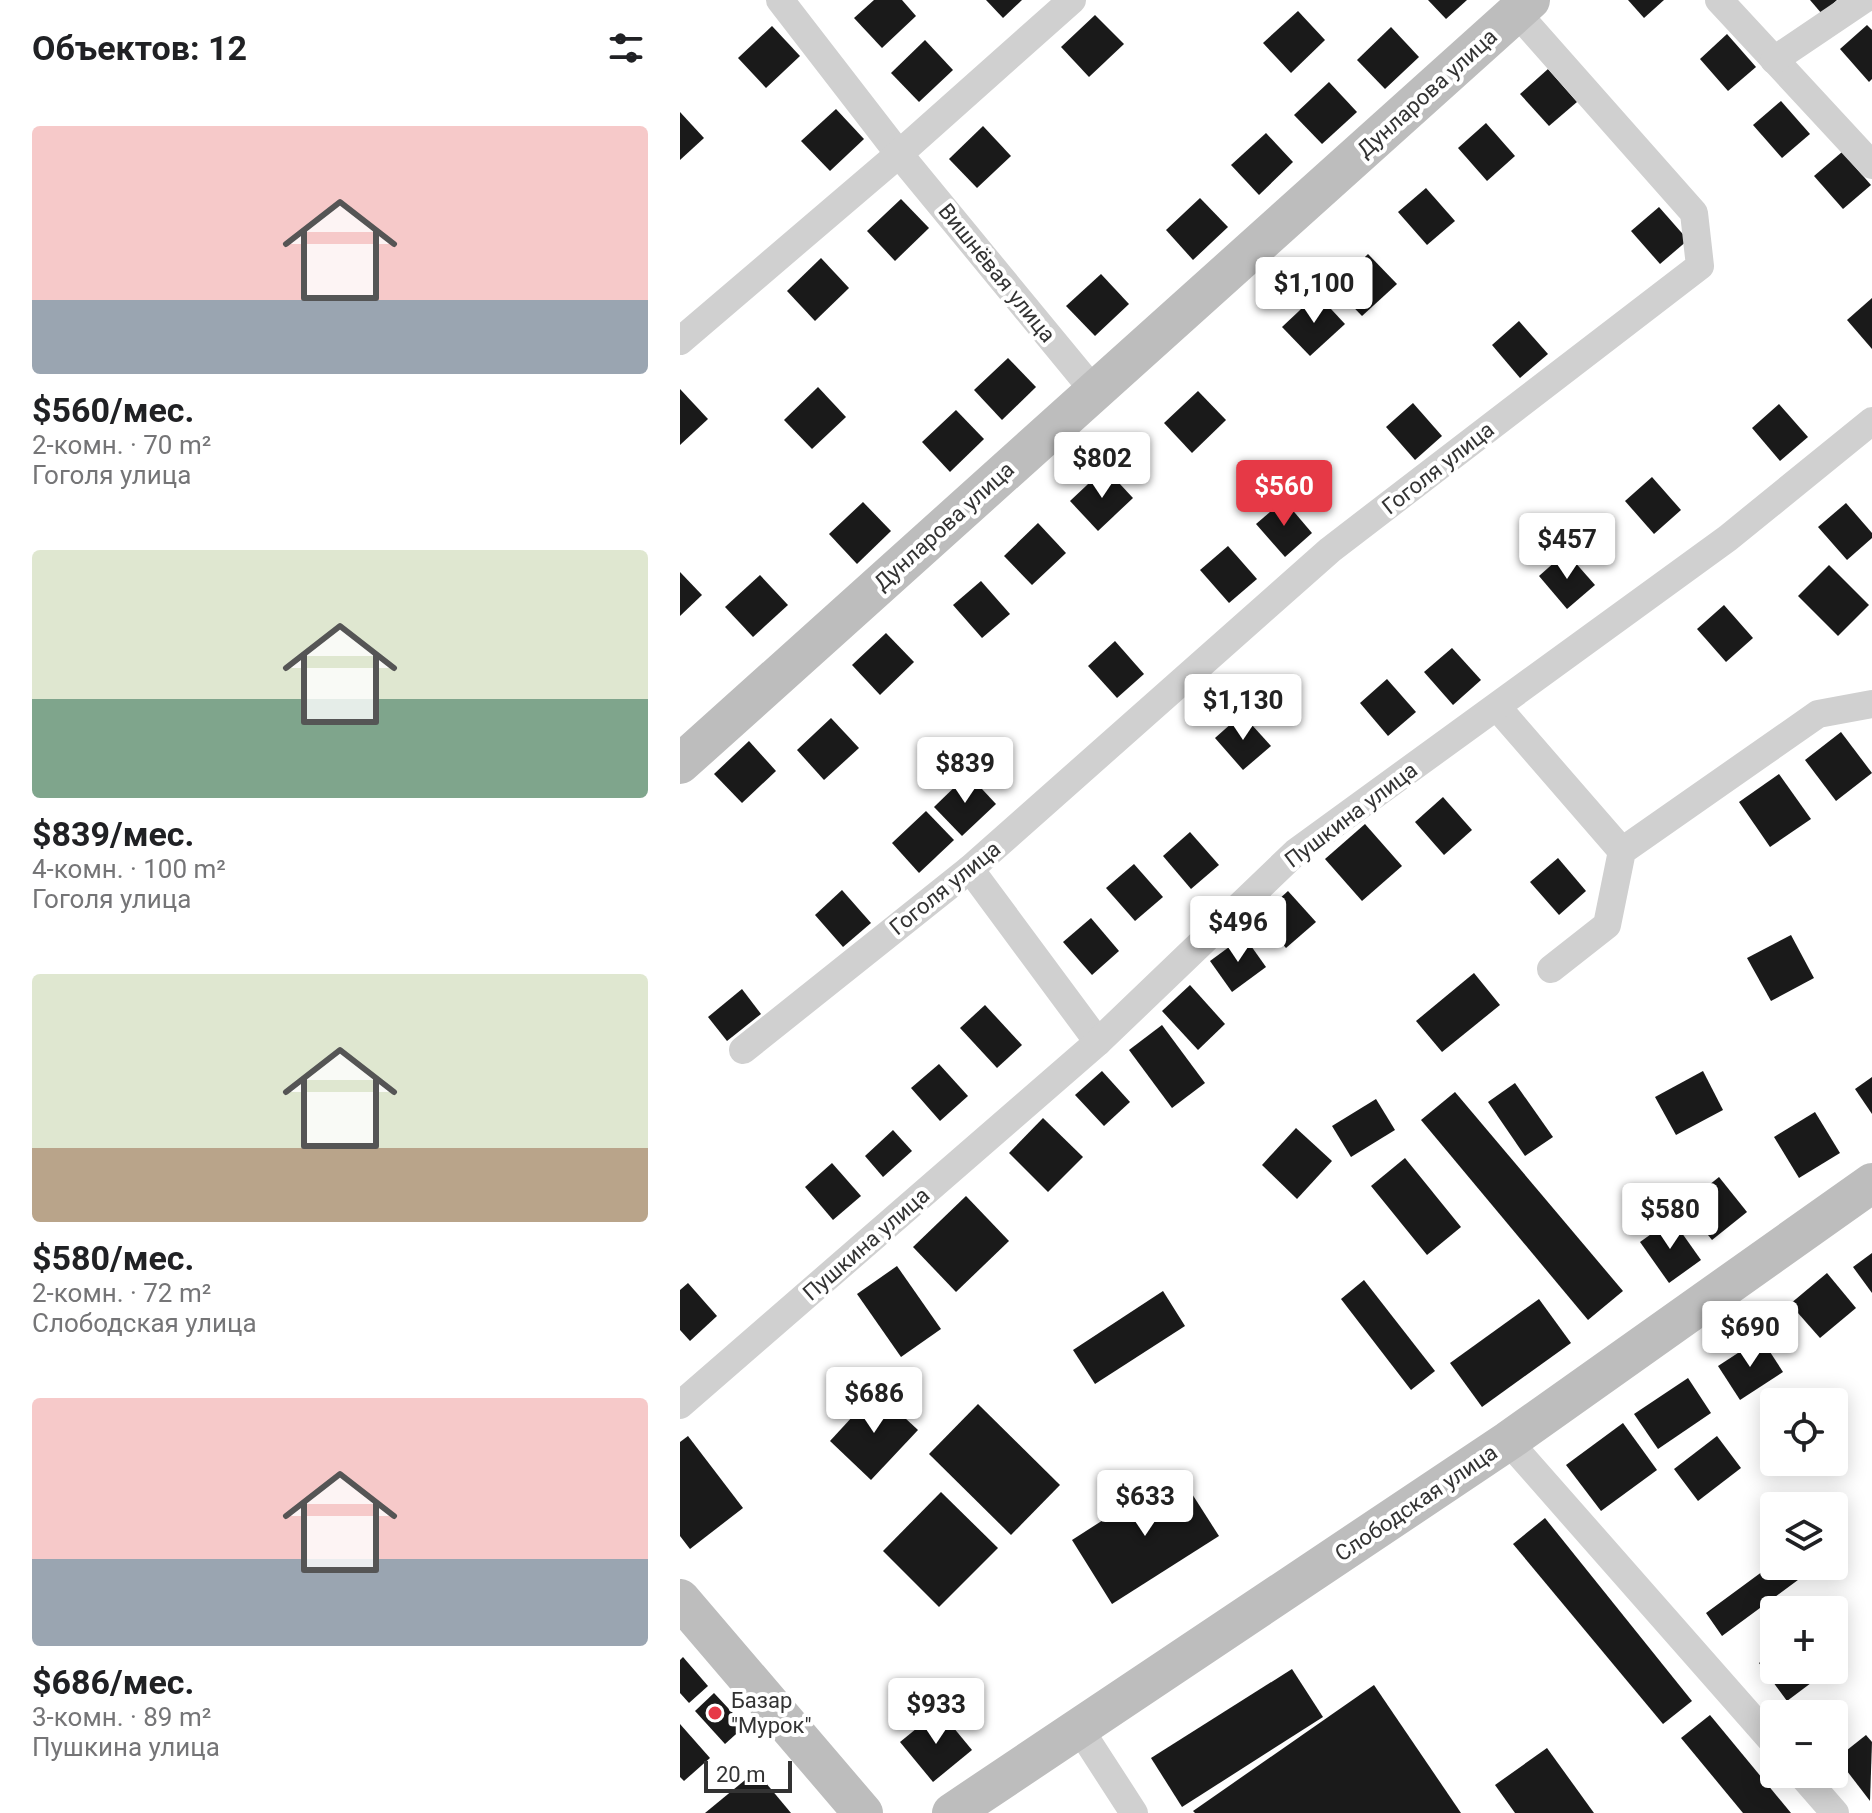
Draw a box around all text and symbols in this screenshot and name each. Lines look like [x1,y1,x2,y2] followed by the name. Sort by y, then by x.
[1352,24,1502,162] street label: Дунларова улица
[604,26,648,70] icon: filters
[32,28,247,68] text: Объектов: 12
[268,178,412,322] icon: home
[933,199,1061,347] street label: Вишнёвая улица
[1249,257,1379,325] pin: $1,100
[1274,268,1354,298] text: $1,100
[32,390,194,430] text: $560/мес.
[1377,417,1499,519] street label: Гоголя улица
[32,430,211,460] text: 2-комн. · 70 m²
[1055,432,1149,500] pin: $802
[1072,443,1132,473] text: $802
[869,457,1019,595] street label: Дунларова улица
[32,460,191,490] text: Гоголя улица
[1237,460,1331,528] pin: $560
[1254,471,1314,501] text: $560
[1520,513,1614,581] pin: $457
[1537,524,1597,554] text: $457
[268,602,412,746] icon: home
[1178,674,1308,742] pin: $1,130
[1203,685,1283,715] text: $1,130
[918,737,1012,805] pin: $839
[935,748,995,778] text: $839
[1280,757,1422,873] street label: Пушкина улица
[32,814,194,854] text: $839/мес.
[885,836,1005,940] street label: Гоголя улица
[32,854,226,884] text: 4-комн. · 100 m²
[32,884,191,914] text: Гоголя улица
[1191,896,1285,964] pin: $496
[1208,907,1268,937] text: $496
[268,1026,412,1170] icon: home
[798,1182,934,1306] street label: Пушкина улица
[1623,1183,1717,1251] pin: $580
[1640,1194,1700,1224] text: $580
[32,1238,194,1278] text: $580/мес.
[32,1278,211,1308] text: 2-комн. · 72 m²
[1703,1301,1797,1369] pin: $690
[32,1308,257,1338] text: Слободская улица
[1720,1312,1780,1342] text: $690
[827,1367,921,1435] pin: $686
[844,1378,904,1408] text: $686
[1760,1388,1848,1788] map controls
[1760,1388,1848,1476] button: locate
[1330,1439,1502,1567] street label: Слободская улица
[268,1450,412,1594] icon: home
[1098,1470,1192,1538] pin: $633
[1115,1481,1175,1511] text: $633
[1760,1492,1848,1580] button: layers
[1760,1596,1848,1684] button: +
[32,1662,194,1702] text: $686/мес.
[889,1678,983,1746] pin: $933
[731,1688,812,1738] place label: Базар "Мурок"
[906,1689,966,1719] text: $933
[1760,1700,1848,1788] button: −
[32,1702,211,1732] text: 3-комн. · 89 m²
[706,1704,724,1722] marker: Базар "Мурок"
[32,1732,220,1762] text: Пушкина улица
[704,1757,792,1793] scale bar
[716,1762,765,1787] text: 20 m

